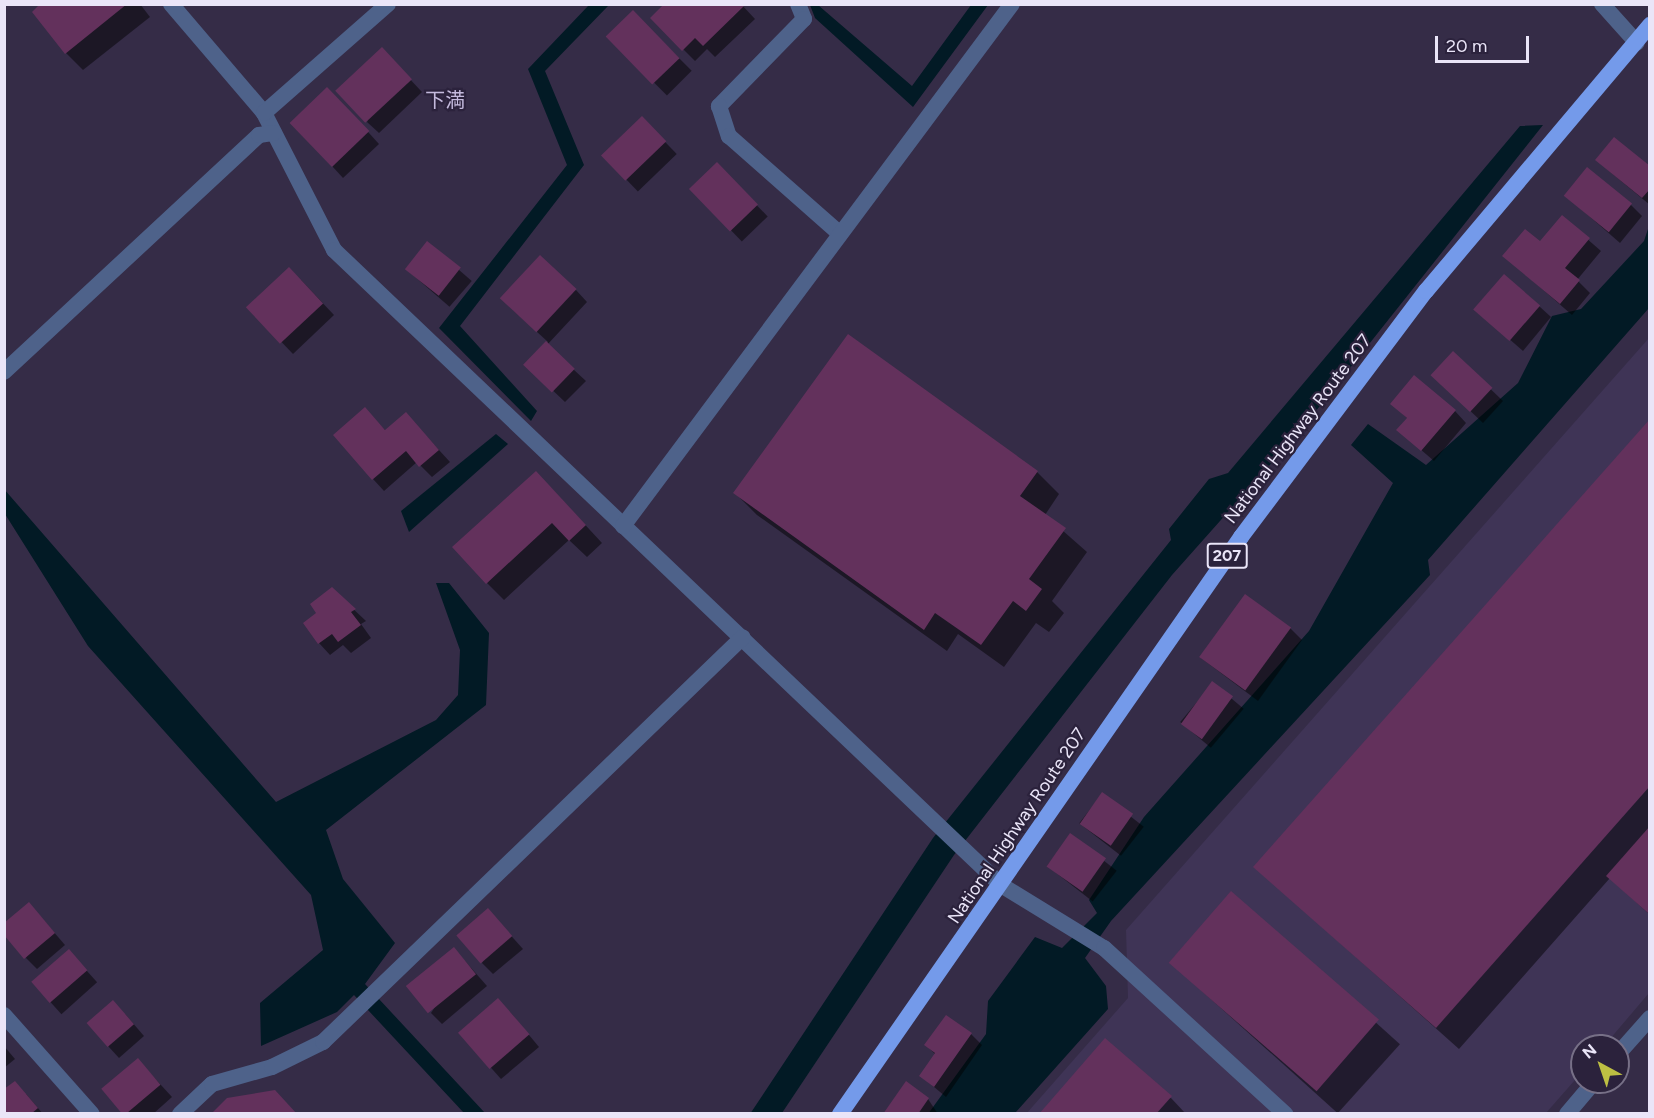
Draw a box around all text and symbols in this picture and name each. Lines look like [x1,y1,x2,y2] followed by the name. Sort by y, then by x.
[1438,24,1532,62] scale bar
[1446,35,1487,57] text: 20 m
[425,88,465,112] district label: 下満
[1220,330,1376,528] street label: National Highway Route 207
[1206,543,1248,569] road number: 207
[943,724,1091,928] street label: National Highway Route 207
[1570,1034,1630,1094] north arrow
[1579,1040,1600,1063] text: N

